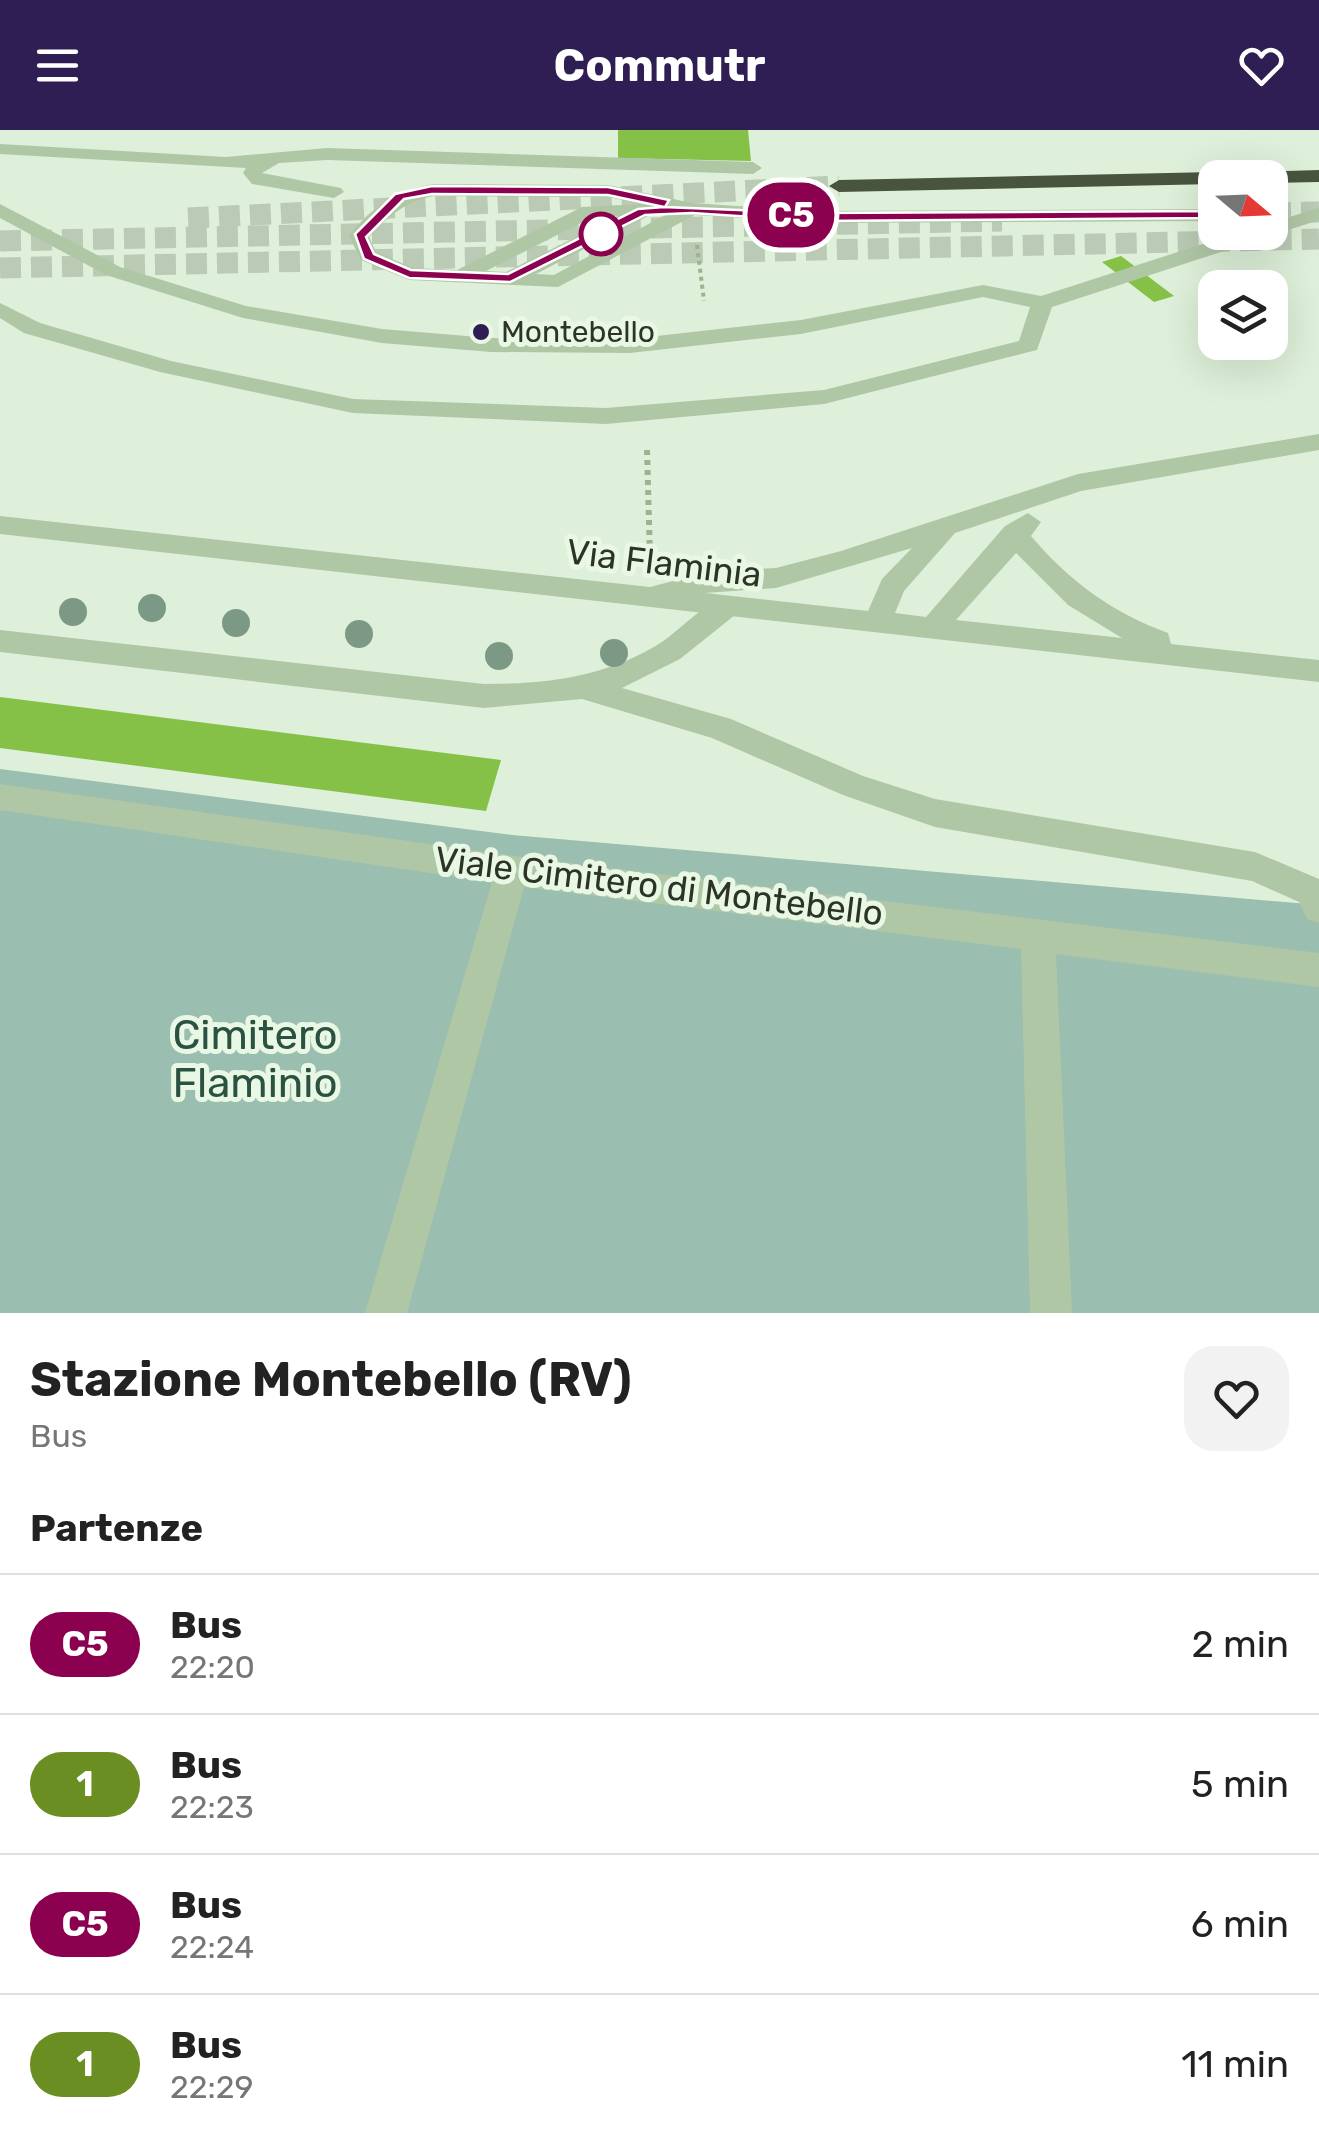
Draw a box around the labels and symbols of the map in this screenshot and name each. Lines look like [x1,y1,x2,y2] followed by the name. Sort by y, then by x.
[1198,160,1288,250] north arrow
[746,182,836,248] line badge: C5
[580,213,622,255] unlabelled marker
[501,314,655,350] place label: Montebello
[470,321,492,343] marker: Montebello
[564,530,764,596] street label: Via Flaminia
[433,838,885,934] street label: Viale Cimitero di Montebello
[172,1010,338,1108] park label: Cimitero Flaminio

